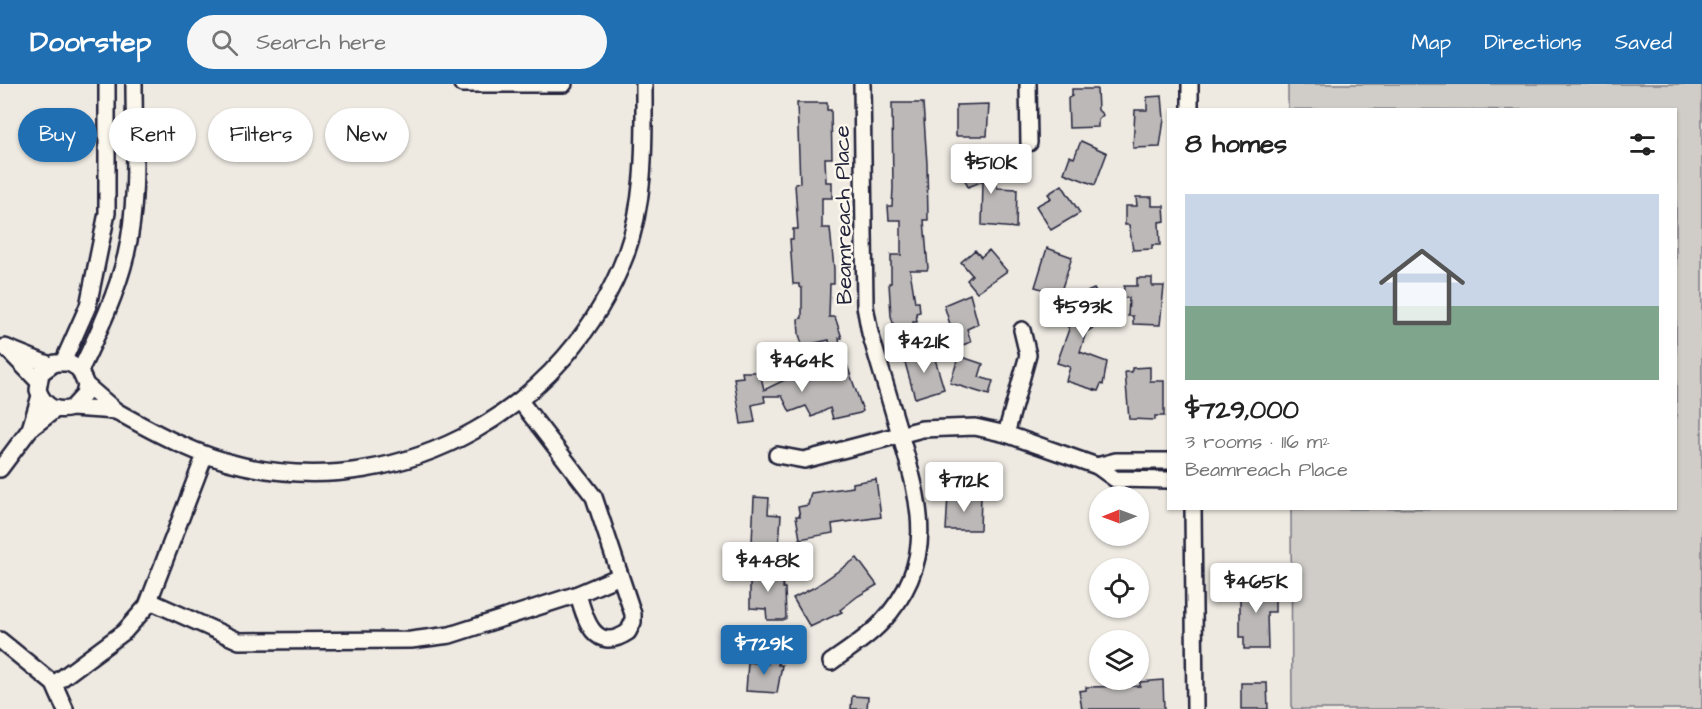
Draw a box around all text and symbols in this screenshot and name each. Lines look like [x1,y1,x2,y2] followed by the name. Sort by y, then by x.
[187,15,607,69] search box
[30,23,151,62] text: Doorstep
[208,26,241,59] icon: search
[256,27,386,58] text: Search here
[1411,28,1451,57] text: Map
[1484,28,1582,57] text: Directions
[1615,28,1672,57] text: Saved
[18,108,97,162] chip: Buy
[109,108,196,162] chip: Rent
[208,108,313,162] chip: Filters
[325,108,409,162] chip: New
[826,125,861,305] street label: Beamreach Place
[1185,126,1287,162] text: 8 homes
[1626,128,1659,161] icon: filters
[949,144,1033,195] pin: $510K
[965,149,1017,177] text: $510K
[1368,233,1476,341] icon: home
[1041,288,1125,339] pin: $593K
[1054,293,1112,321] text: $593K
[882,323,966,374] pin: $421K
[899,328,949,356] text: $421K
[760,342,844,393] pin: $464K
[770,347,834,375] text: $464K
[1185,392,1299,428] text: $729,000
[1185,428,1330,456] text: 3 rooms · 116 m²
[1185,456,1348,484] text: Beamreach Place
[922,462,1006,513] pin: $712K
[939,467,989,495] text: $712K
[1089,486,1149,546] north arrow
[1089,486,1149,690] map controls
[726,542,810,593] pin: $448K
[736,547,800,575] text: $448K
[1089,558,1149,618] button: locate
[1214,563,1298,614] pin: $465K
[1224,568,1288,596] text: $465K
[722,625,806,676] pin: $729K
[735,630,793,658] text: $729K
[1089,630,1149,690] button: layers

